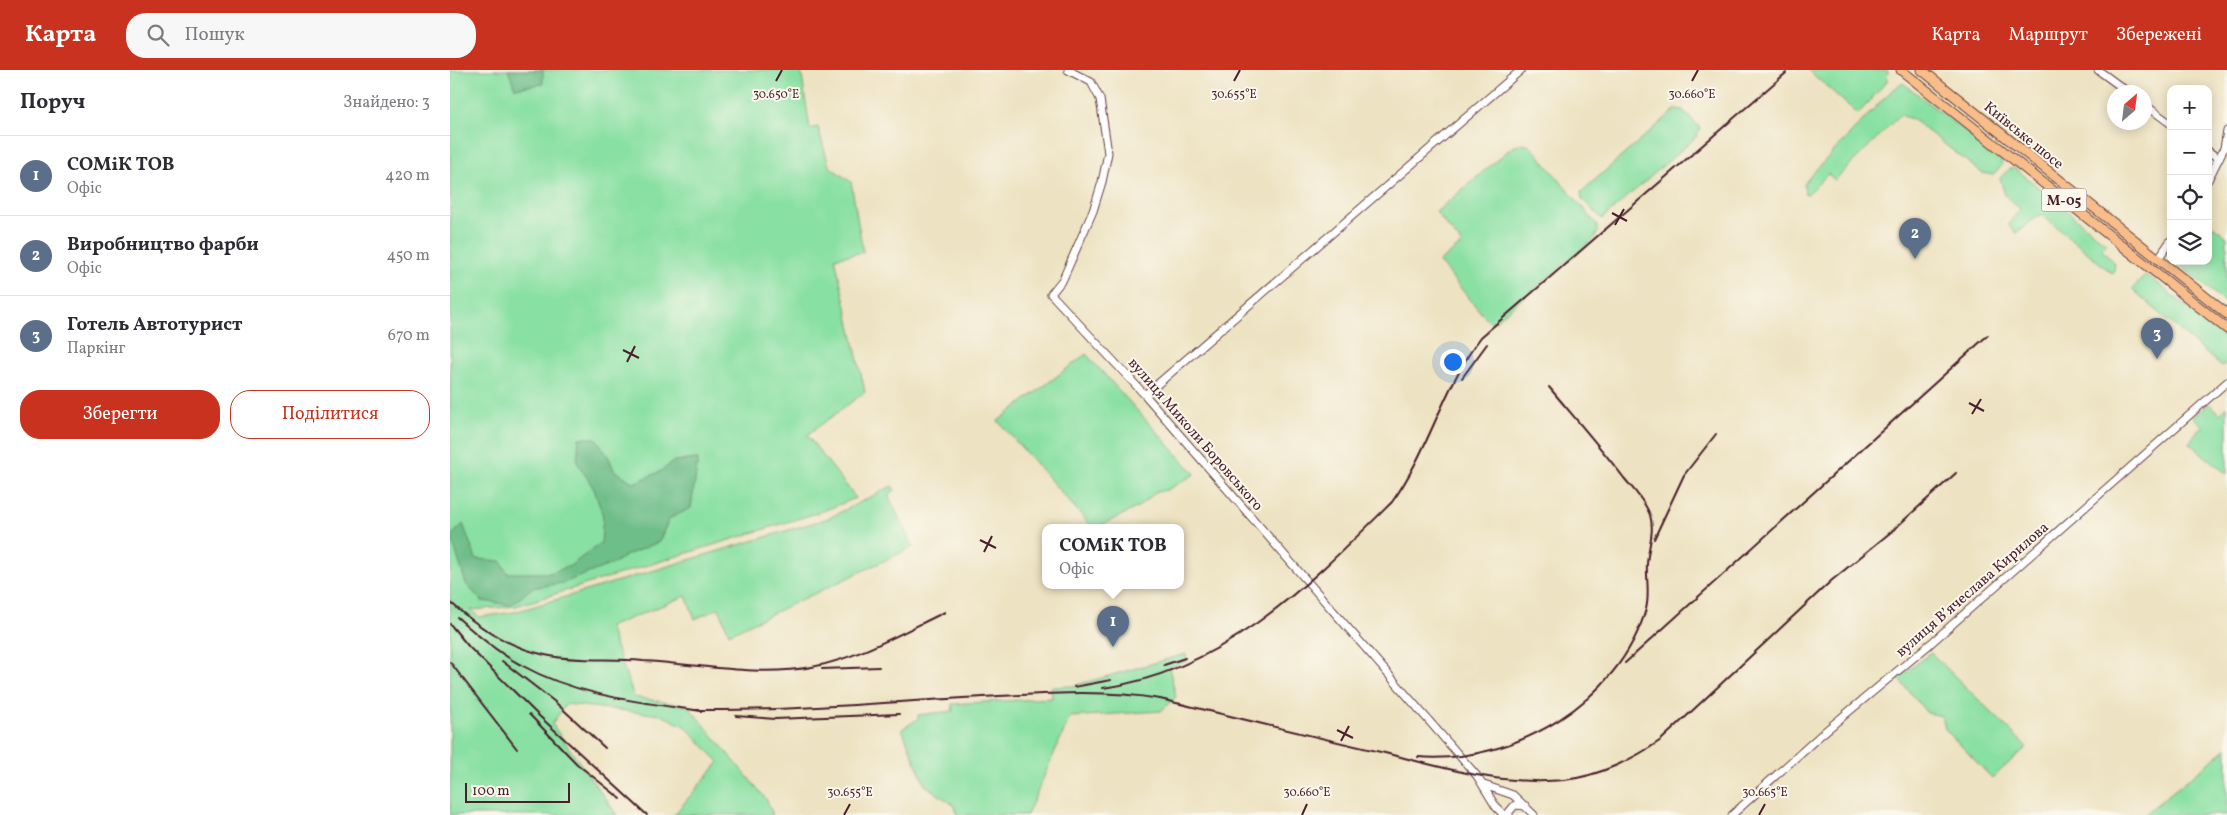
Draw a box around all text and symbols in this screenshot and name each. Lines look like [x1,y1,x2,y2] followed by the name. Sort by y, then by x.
[126,13,476,58] search box
[25,18,96,52] text: Карта
[144,21,172,49] icon: search
[184,22,245,48] text: Пошук
[1932,23,1980,48] text: Карта
[2008,23,2088,48] text: Маршрут
[2116,23,2202,48] text: Збережені
[2107,85,2152,130] north arrow
[2167,85,2212,265] map controls
[2167,85,2212,130] button: +
[753,87,799,103] text: 30.650°E
[1211,87,1257,103] text: 30.655°E
[1669,87,1715,103] text: 30.660°E
[20,88,85,117] text: Поруч
[343,92,430,114] text: Знайдено: 3
[1979,97,2068,175] street label: Київське шосе
[2167,130,2212,175] button: −
[67,152,175,178] text: СОМіК ТОВ
[33,165,39,187] text: 1
[385,165,430,187] text: 420 m
[2167,175,2212,220] button: locate
[67,178,102,200] text: Офіс
[2042,188,2086,212] road number: М-05
[1899,218,1931,259] pin: 2
[2167,220,2212,265] button: layers
[67,232,259,258] text: Виробництво фарби
[32,245,40,267] text: 2
[387,245,430,267] text: 450 m
[67,258,102,280] text: Офіс
[67,312,243,338] text: Готель Автотурист
[2141,318,2173,359] pin: 3
[32,325,40,347] text: 3
[388,325,430,347] text: 670 m
[67,338,126,360] text: Паркінг
[1440,349,1466,375] your location
[1122,354,1267,516] street label: вулиця Миколи Боровського
[20,390,220,439] button: Зберегти
[230,390,430,439] button: Поділитися
[1892,518,2054,663] street label: вулиця Вʼячеслава Кирилова
[1042,524,1184,589] popup
[1059,533,1167,559] text: СОМіК ТОВ
[1059,559,1094,581] text: Офіс
[1097,606,1129,647] pin: 1
[465,780,570,803] scale bar
[472,782,510,801] text: 100 m
[827,785,873,801] text: 30.655°E
[1284,785,1330,801] text: 30.660°E
[1742,785,1788,801] text: 30.665°E

